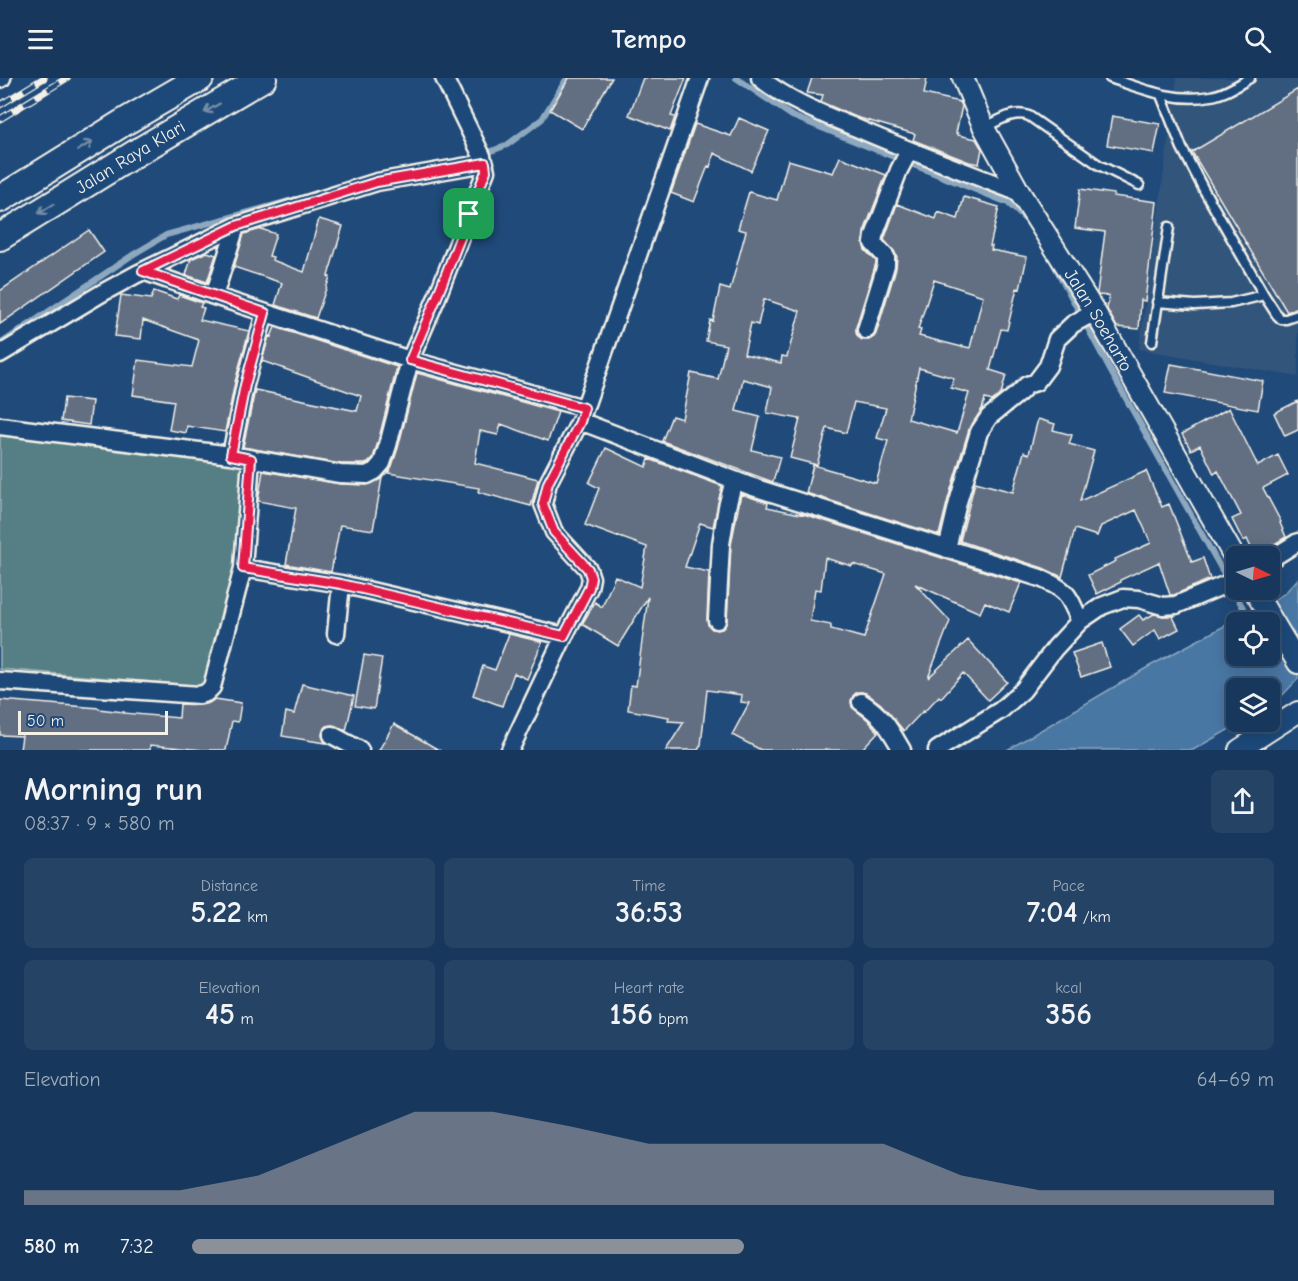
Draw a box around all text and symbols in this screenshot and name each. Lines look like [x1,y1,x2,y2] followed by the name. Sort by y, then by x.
[24,23,57,56] icon: menu
[1241,23,1274,56] icon: search
[612,24,686,55] text: Tempo
[204,102,221,114] one-way arrow
[72,116,189,199] street label: Jalan Raya Klari
[76,139,93,151] one-way arrow
[443,188,494,239] pin
[452,197,485,230] icon: arrive
[38,203,55,215] one-way arrow
[1060,265,1137,375] street label: Jalan Soeharto
[1226,546,1280,600] north arrow
[1226,546,1280,732] map controls
[1226,612,1280,666] button: locate
[1226,678,1280,732] button: layers
[18,708,168,736] scale bar
[27,712,64,730] text: 50 m
[24,770,203,808] text: Morning run
[1211,770,1274,833] button: share
[24,812,175,835] text: 08:37 · 9 × 580 m
[201,877,258,895] text: Distance
[632,877,666,895] text: Time
[1053,877,1085,895] text: Pace
[191,895,242,930] text: 5.22
[615,895,683,930] text: 36:53
[1027,895,1077,930] text: 7:04
[242,908,268,926] text: km
[1077,908,1111,926] text: /km
[199,979,260,997] text: Elevation
[614,979,684,997] text: Heart rate
[1055,979,1082,997] text: kcal
[205,997,235,1032] text: 45
[609,997,653,1032] text: 156
[1045,997,1092,1032] text: 356
[235,1010,254,1028] text: m
[653,1010,689,1028] text: bpm
[24,1068,101,1091] text: Elevation
[1197,1068,1274,1091] text: 64–69 m
[24,1235,79,1258] text: 580 m
[120,1235,154,1258] text: 7:32

